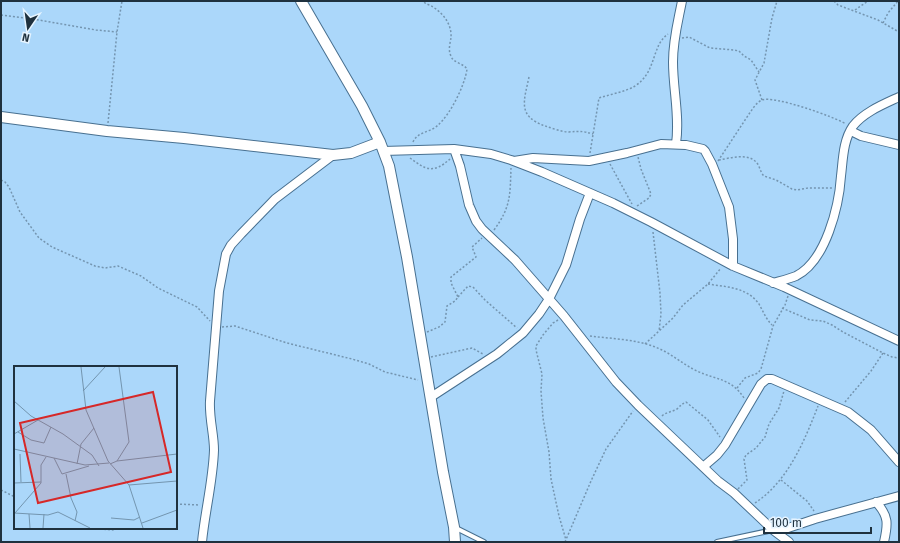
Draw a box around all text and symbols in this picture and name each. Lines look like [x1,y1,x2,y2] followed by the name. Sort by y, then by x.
[8,8,48,48] north arrow
[21,30,31,44] text: N
[14,366,177,529] inset map
[764,509,871,535] scale bar
[770,516,802,530] text: 100 m

